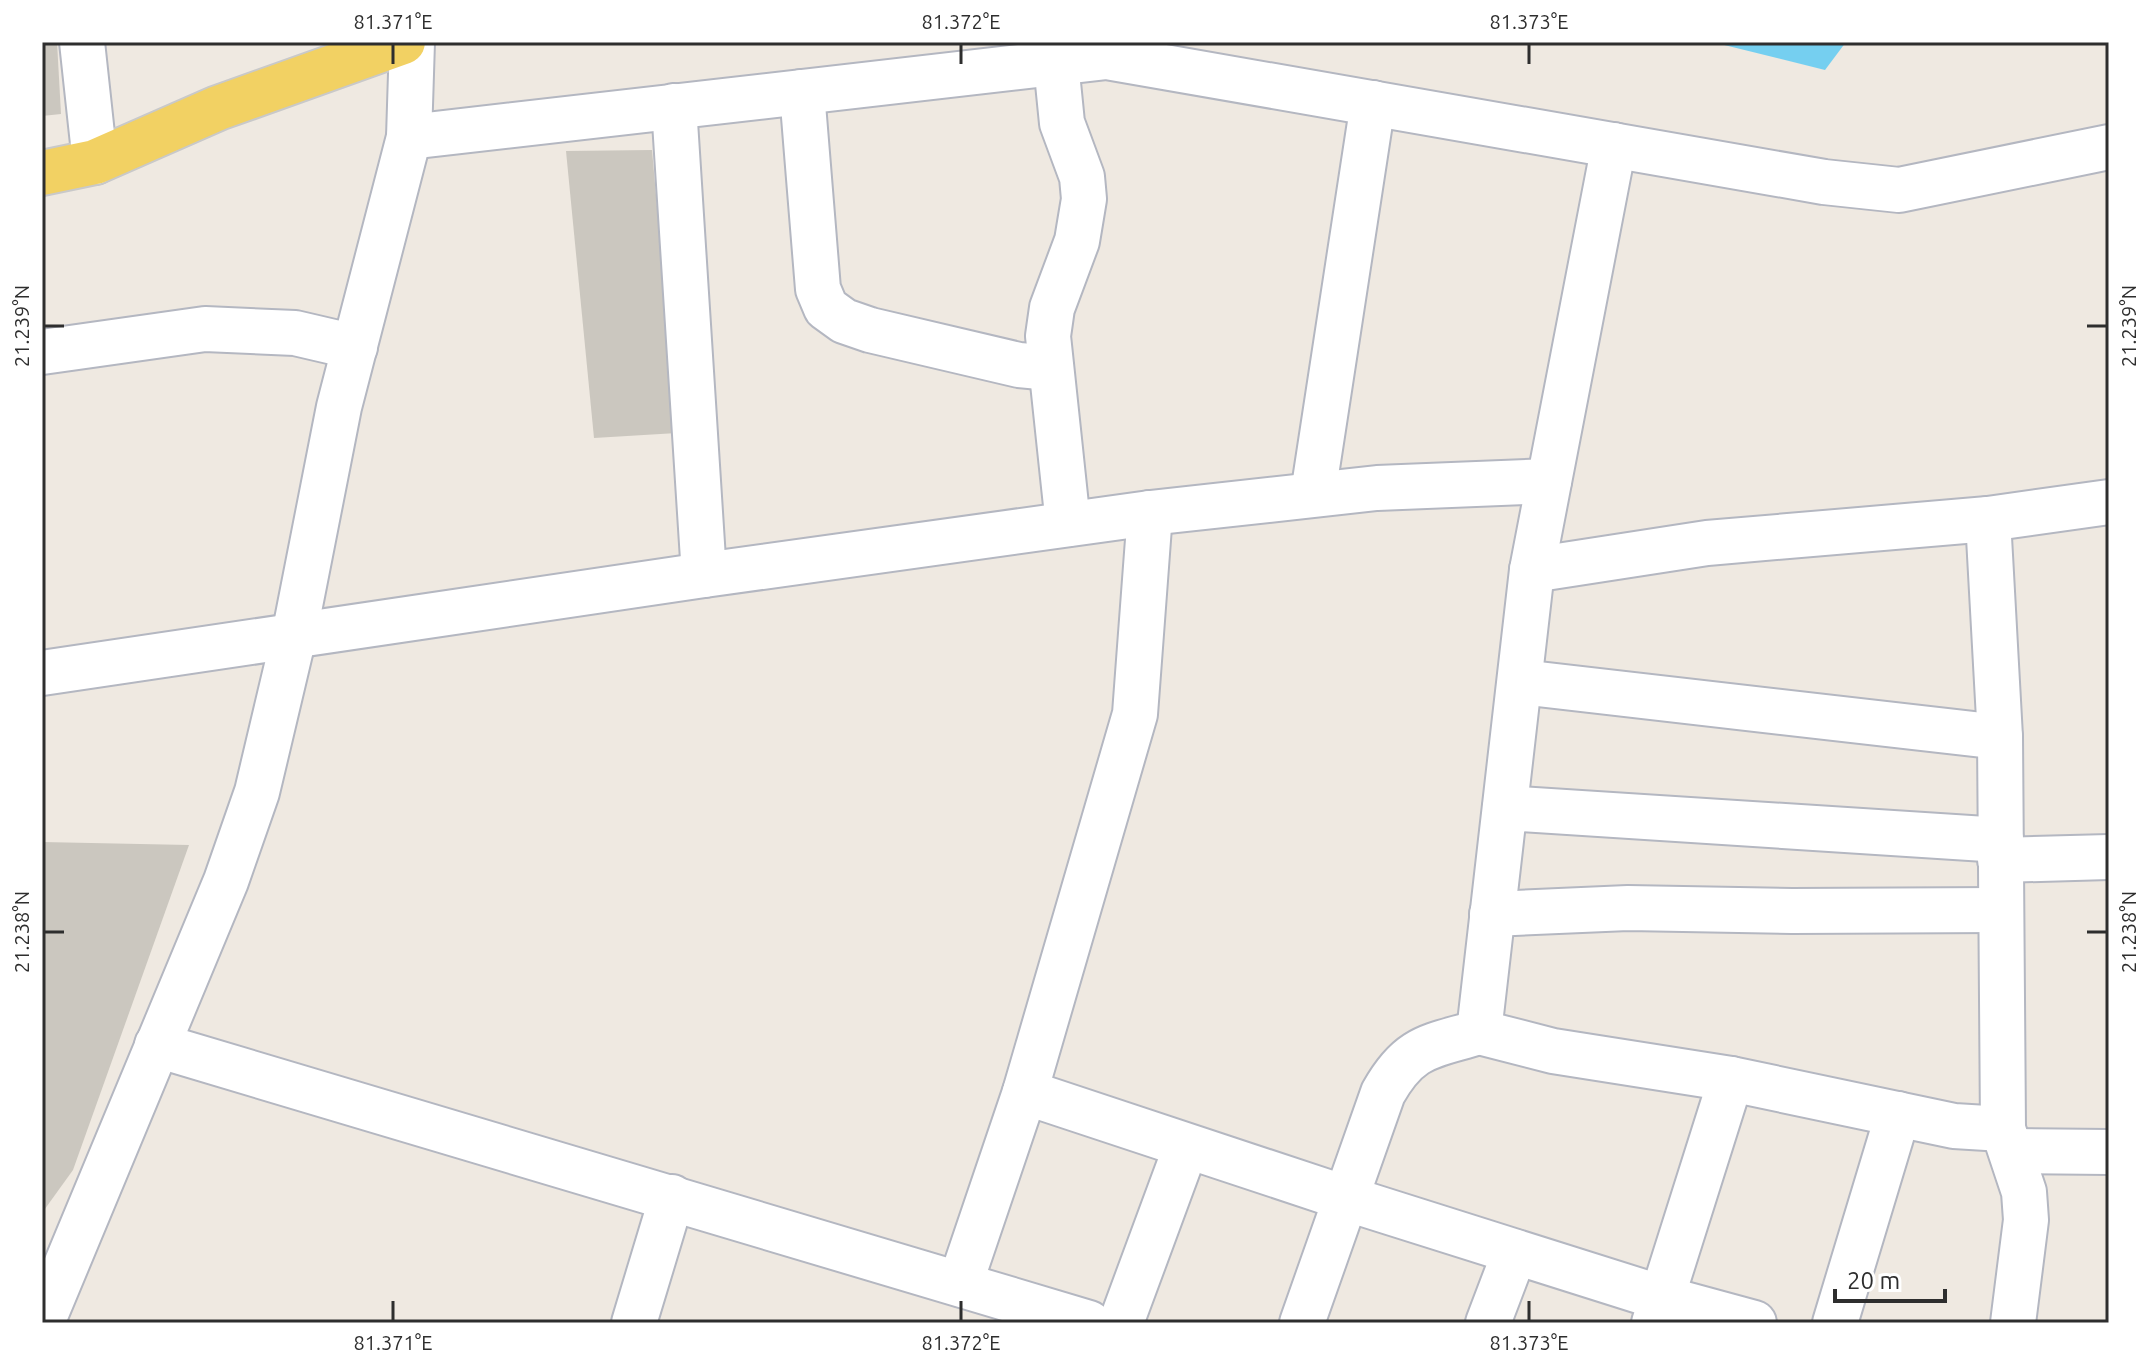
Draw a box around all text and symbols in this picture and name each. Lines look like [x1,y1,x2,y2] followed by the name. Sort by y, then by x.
[354,10,433,33] text: 81.371°E
[922,10,1001,33] text: 81.372°E
[1490,10,1569,33] text: 81.373°E
[10,285,33,367] text: 21.239°N
[2117,285,2140,367] text: 21.239°N
[10,891,33,973] text: 21.238°N
[2117,891,2140,973] text: 21.238°N
[1835,1253,1945,1303] scale bar
[1847,1267,1900,1294] text: 20 m
[354,1331,433,1354] text: 81.371°E
[922,1331,1001,1354] text: 81.372°E
[1490,1331,1569,1354] text: 81.373°E

